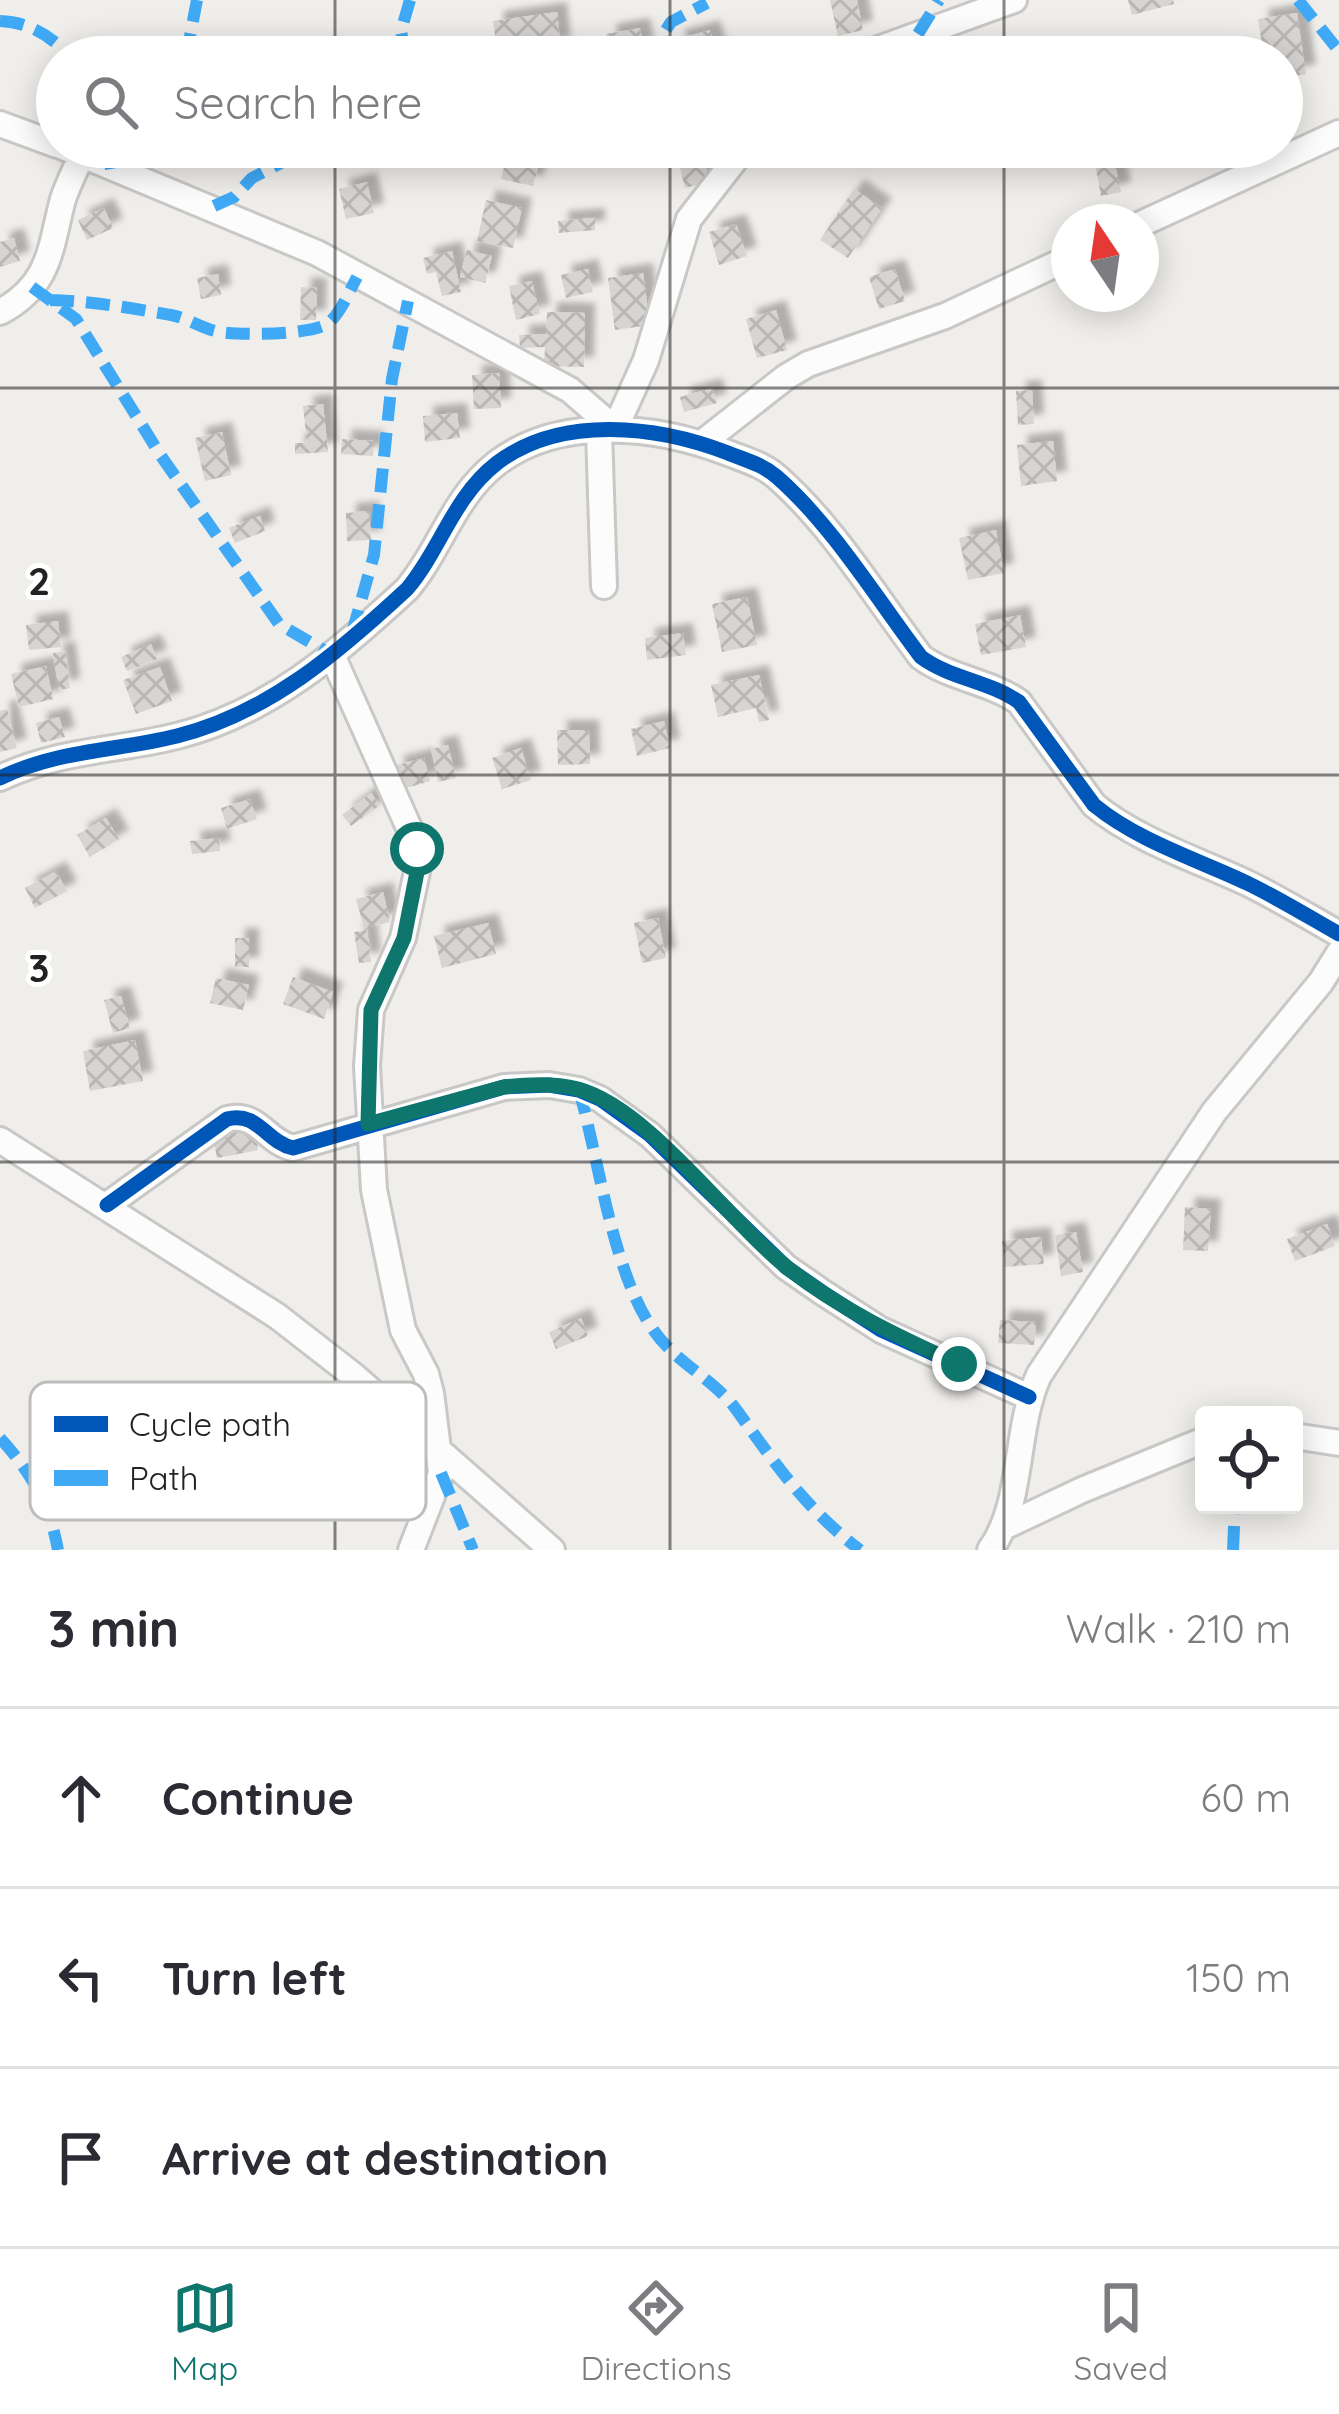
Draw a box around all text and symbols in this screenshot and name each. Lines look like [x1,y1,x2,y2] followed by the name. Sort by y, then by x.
[36,36,1303,168] search box
[78,69,144,135] icon: search
[174,74,422,130] text: Search here
[1051,204,1159,312] north arrow
[28,556,50,605] text: 2
[390,822,444,876] route start
[29,943,49,992] text: 3
[932,1337,986,1391] route end
[30,1382,426,1520] legend
[129,1403,291,1444] text: Cycle path
[1195,1406,1303,1514] map controls
[1195,1406,1303,1514] button: locate
[129,1457,198,1498] text: Path
[48,1596,179,1660] text: 3 min
[1066,1604,1291,1653] text: Walk · 210 m
[48,1765,114,1831] icon: ahead
[162,1770,354,1826] text: Continue
[1201,1773,1291,1822] text: 60 m
[48,1945,114,2011] icon: left
[162,1950,347,2006] text: Turn left
[1186,1953,1291,2002] text: 150 m
[48,2125,114,2191] icon: arrive
[162,2130,608,2186] text: Arrive at destination
[171,2275,238,2388] tab: Map
[580,2275,732,2388] tab: Directions
[1074,2275,1168,2388] tab: Saved

